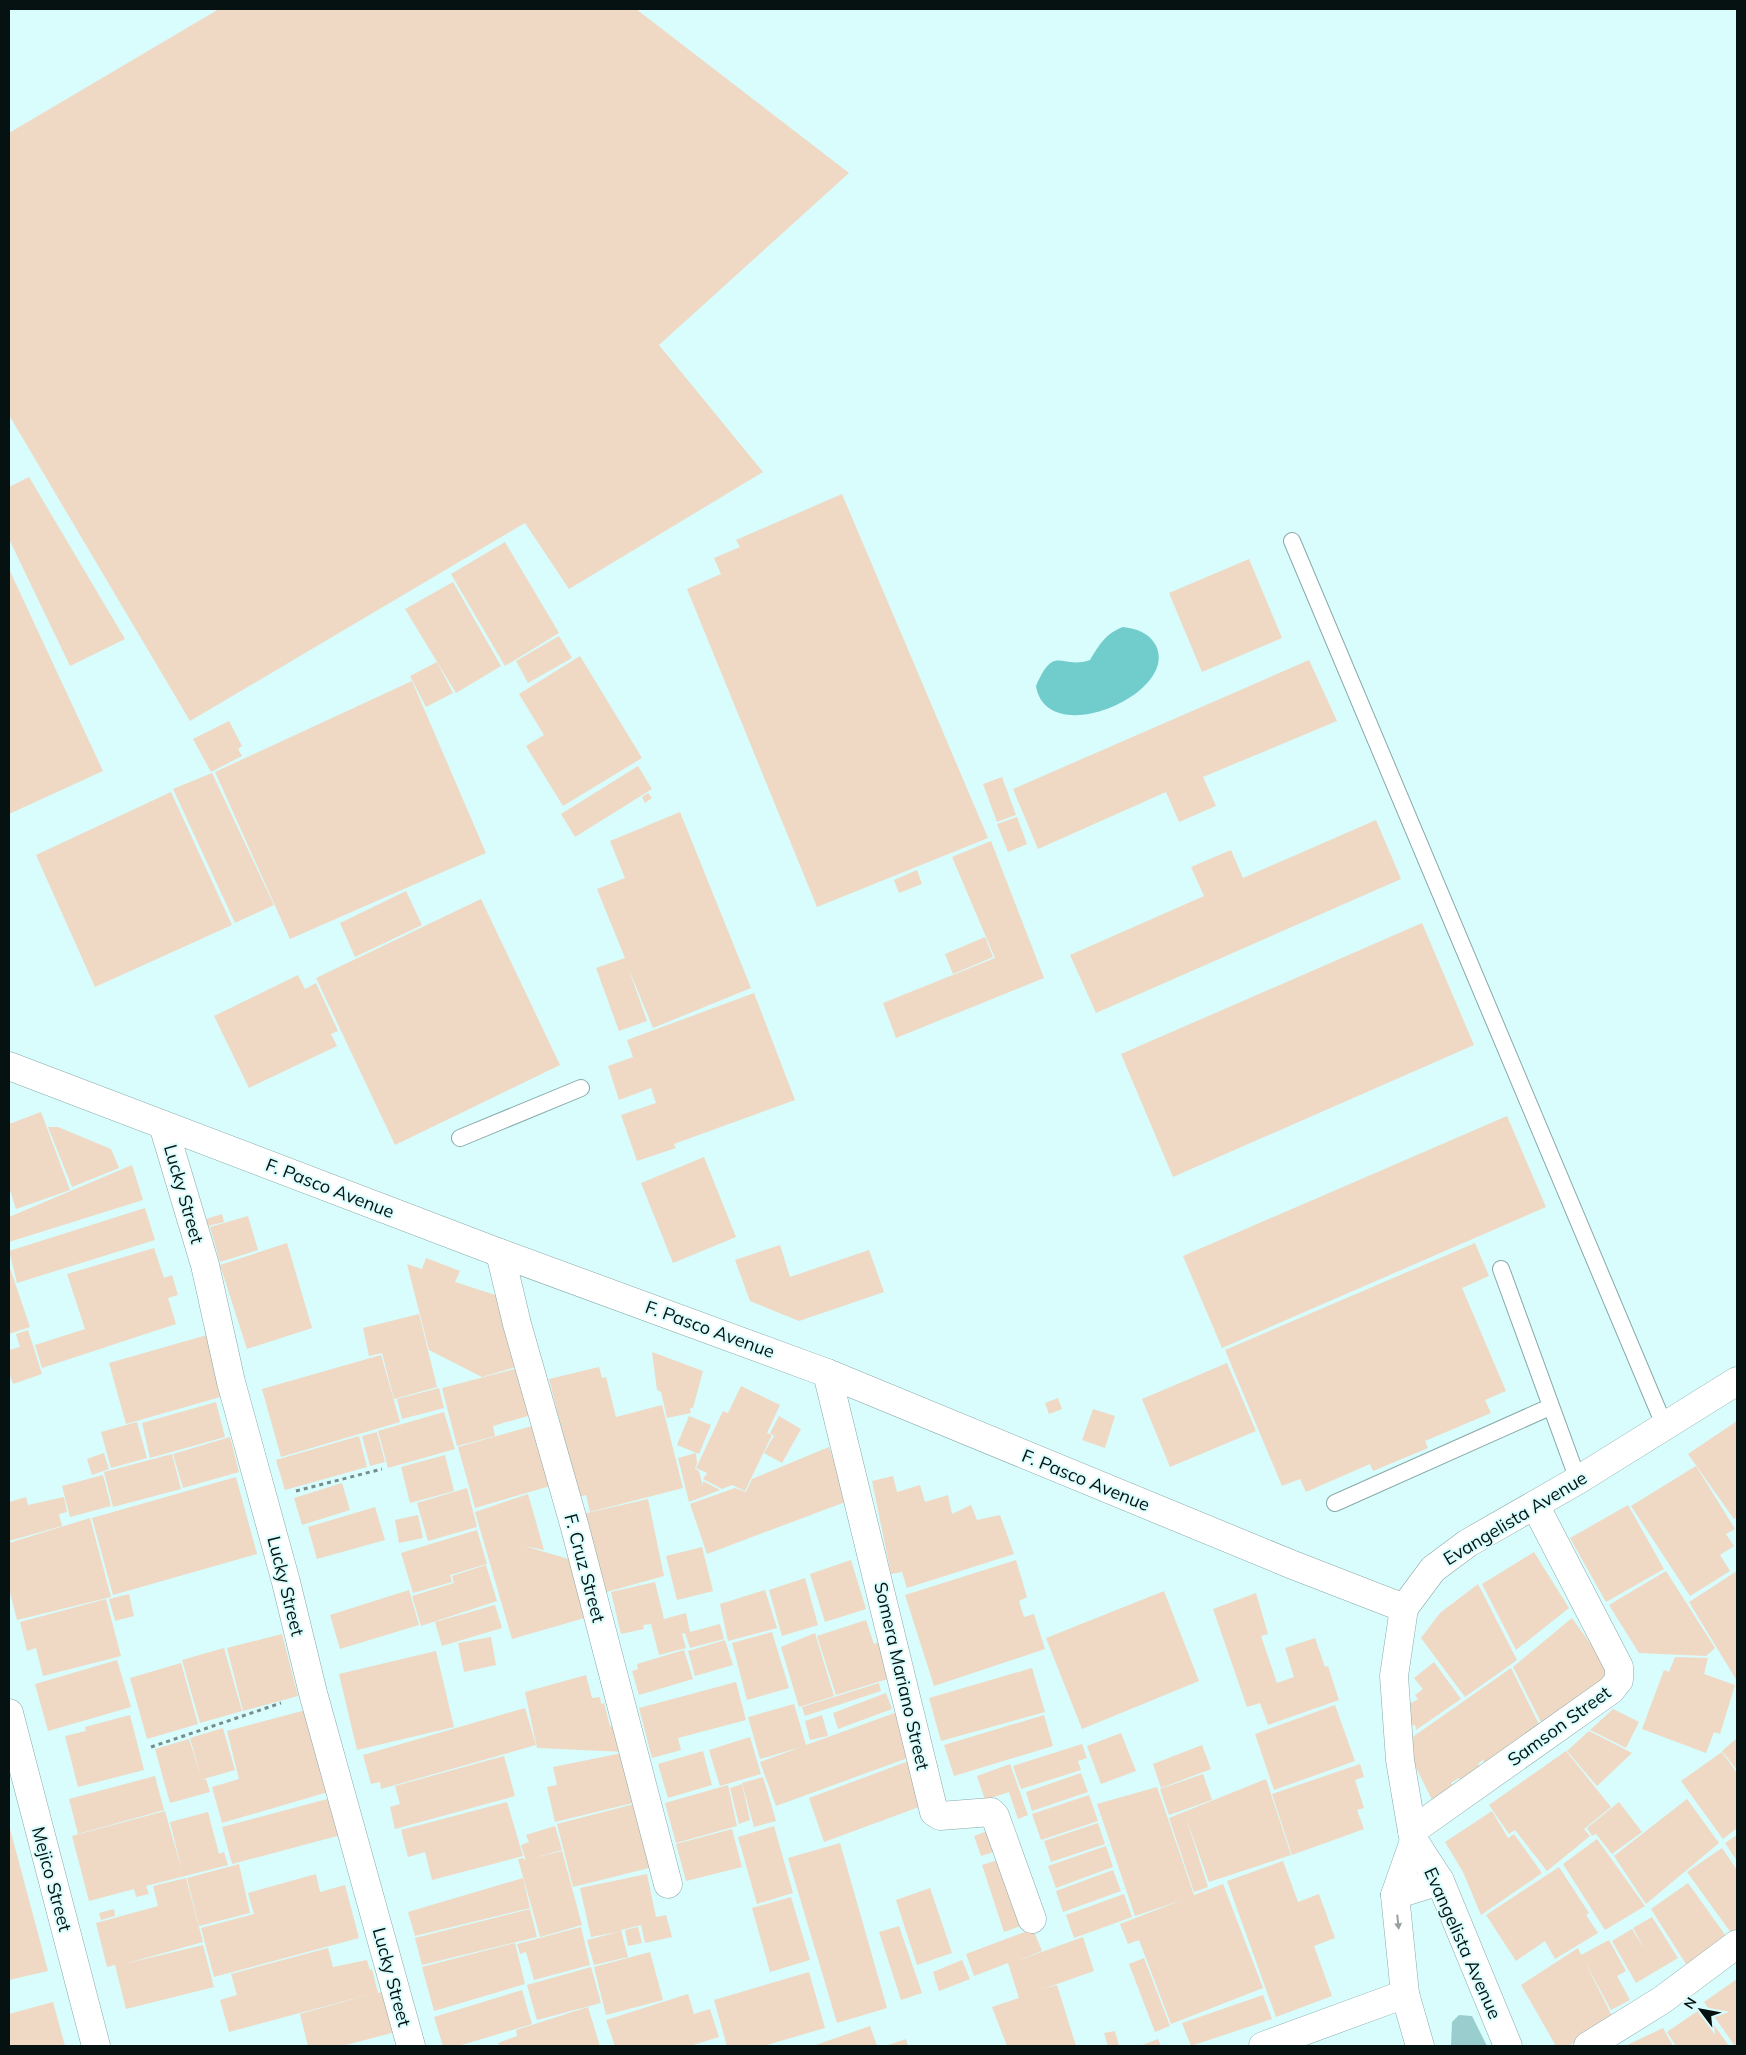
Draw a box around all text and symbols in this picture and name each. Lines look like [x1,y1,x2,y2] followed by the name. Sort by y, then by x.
[159,1142,209,1246] street label: Lucky Street
[262,1153,398,1223] street label: F. Pasco Avenue
[642,1295,778,1363] street label: F. Pasco Avenue
[1019,1444,1153,1516] street label: F. Pasco Avenue
[1439,1466,1591,1570] street label: Evangelista Avenue
[559,1511,611,1625] street label: F. Cruz Street
[263,1534,309,1638] street label: Lucky Street
[869,1580,935,1772] street label: Somera Mariano Street
[1503,1681,1615,1771] street label: Samson Street
[27,1824,77,1934] street label: Mejico Street
[1419,1864,1507,2022] street label: Evangelista Avenue
[1394,1914,1402,1930] one-way arrow
[368,1925,416,2029] street label: Lucky Street
[1676,1985,1726,2035] north arrow
[1680,1994,1700,2012] text: N

